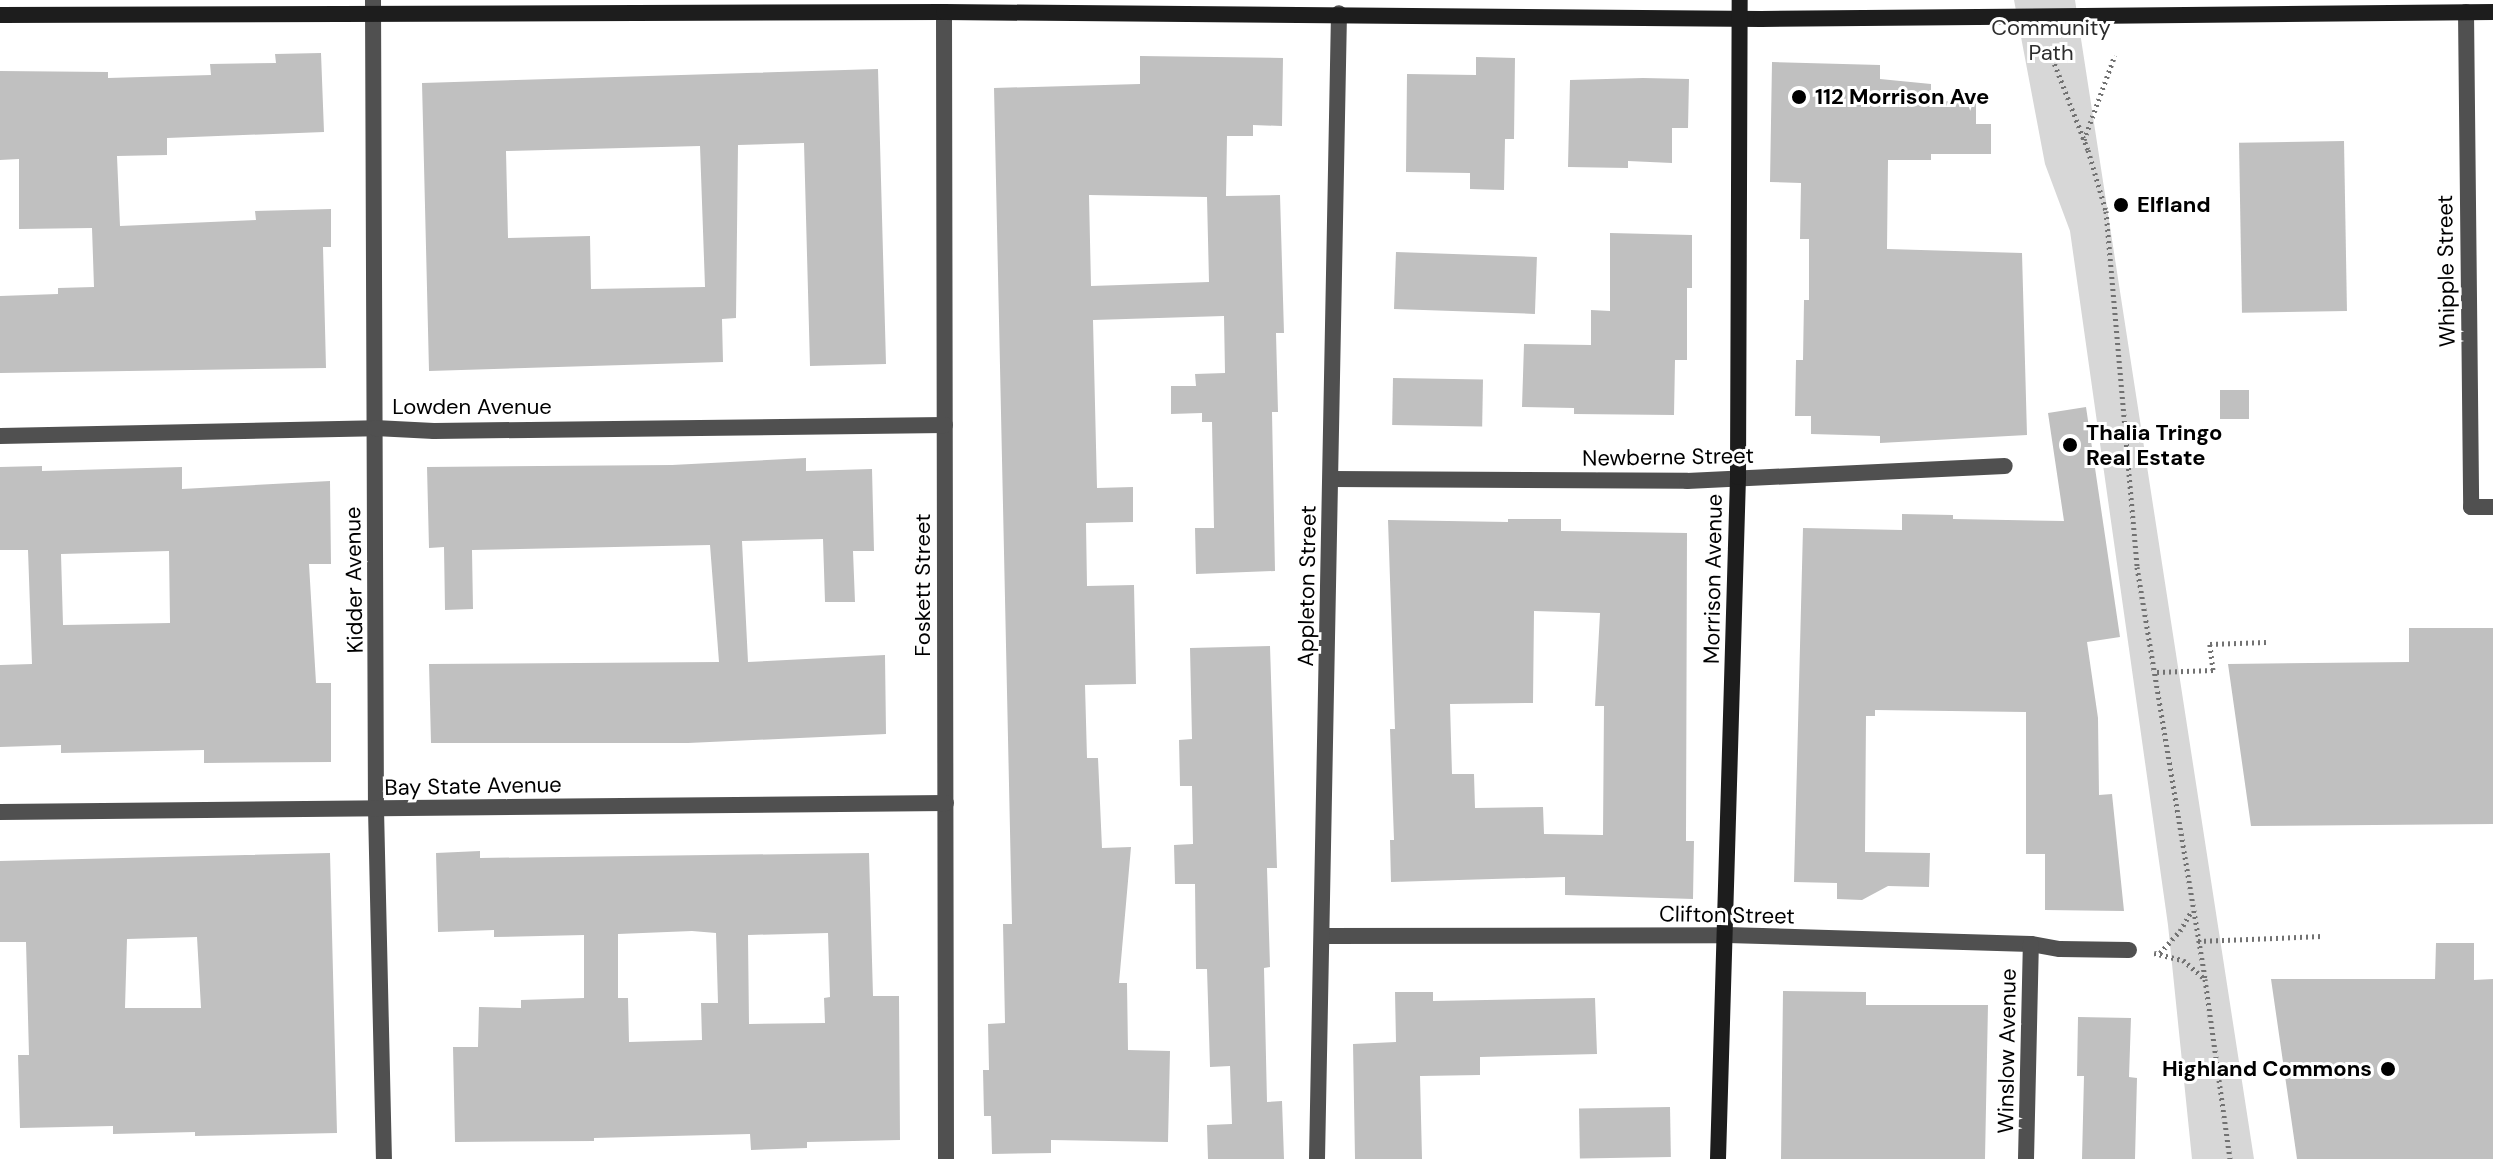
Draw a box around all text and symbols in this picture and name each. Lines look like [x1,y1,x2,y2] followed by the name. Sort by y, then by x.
[1991,14,2111,66] park label: Community Path
[1815,84,1989,110] place label: 112 Morrison Ave
[1790,88,1808,106] marker: 112 Morrison Ave
[2137,192,2211,218] place label: Elfland
[2431,195,2461,347] street label: Whipple Street
[2112,196,2130,214] marker: Elfland
[392,394,552,420] street label: Lowden Avenue
[2086,419,2222,470] place label: Thalia Tringo Real Estate
[2061,436,2079,454] marker: Thalia Tringo Real Estate
[1582,442,1754,472] street label: Newberne Street
[1698,494,1728,664] street label: Morrison Avenue
[1292,505,1322,667] street label: Appleton Street
[340,506,368,654] street label: Kidder Avenue
[910,513,936,657] street label: Foskett Street
[384,771,562,801] street label: Bay State Avenue
[1659,901,1795,929] street label: Clifton Street
[1992,968,2022,1134] street label: Winslow Avenue
[2162,1056,2372,1082] place label: Highland Commons
[2379,1060,2397,1078] marker: Highland Commons

